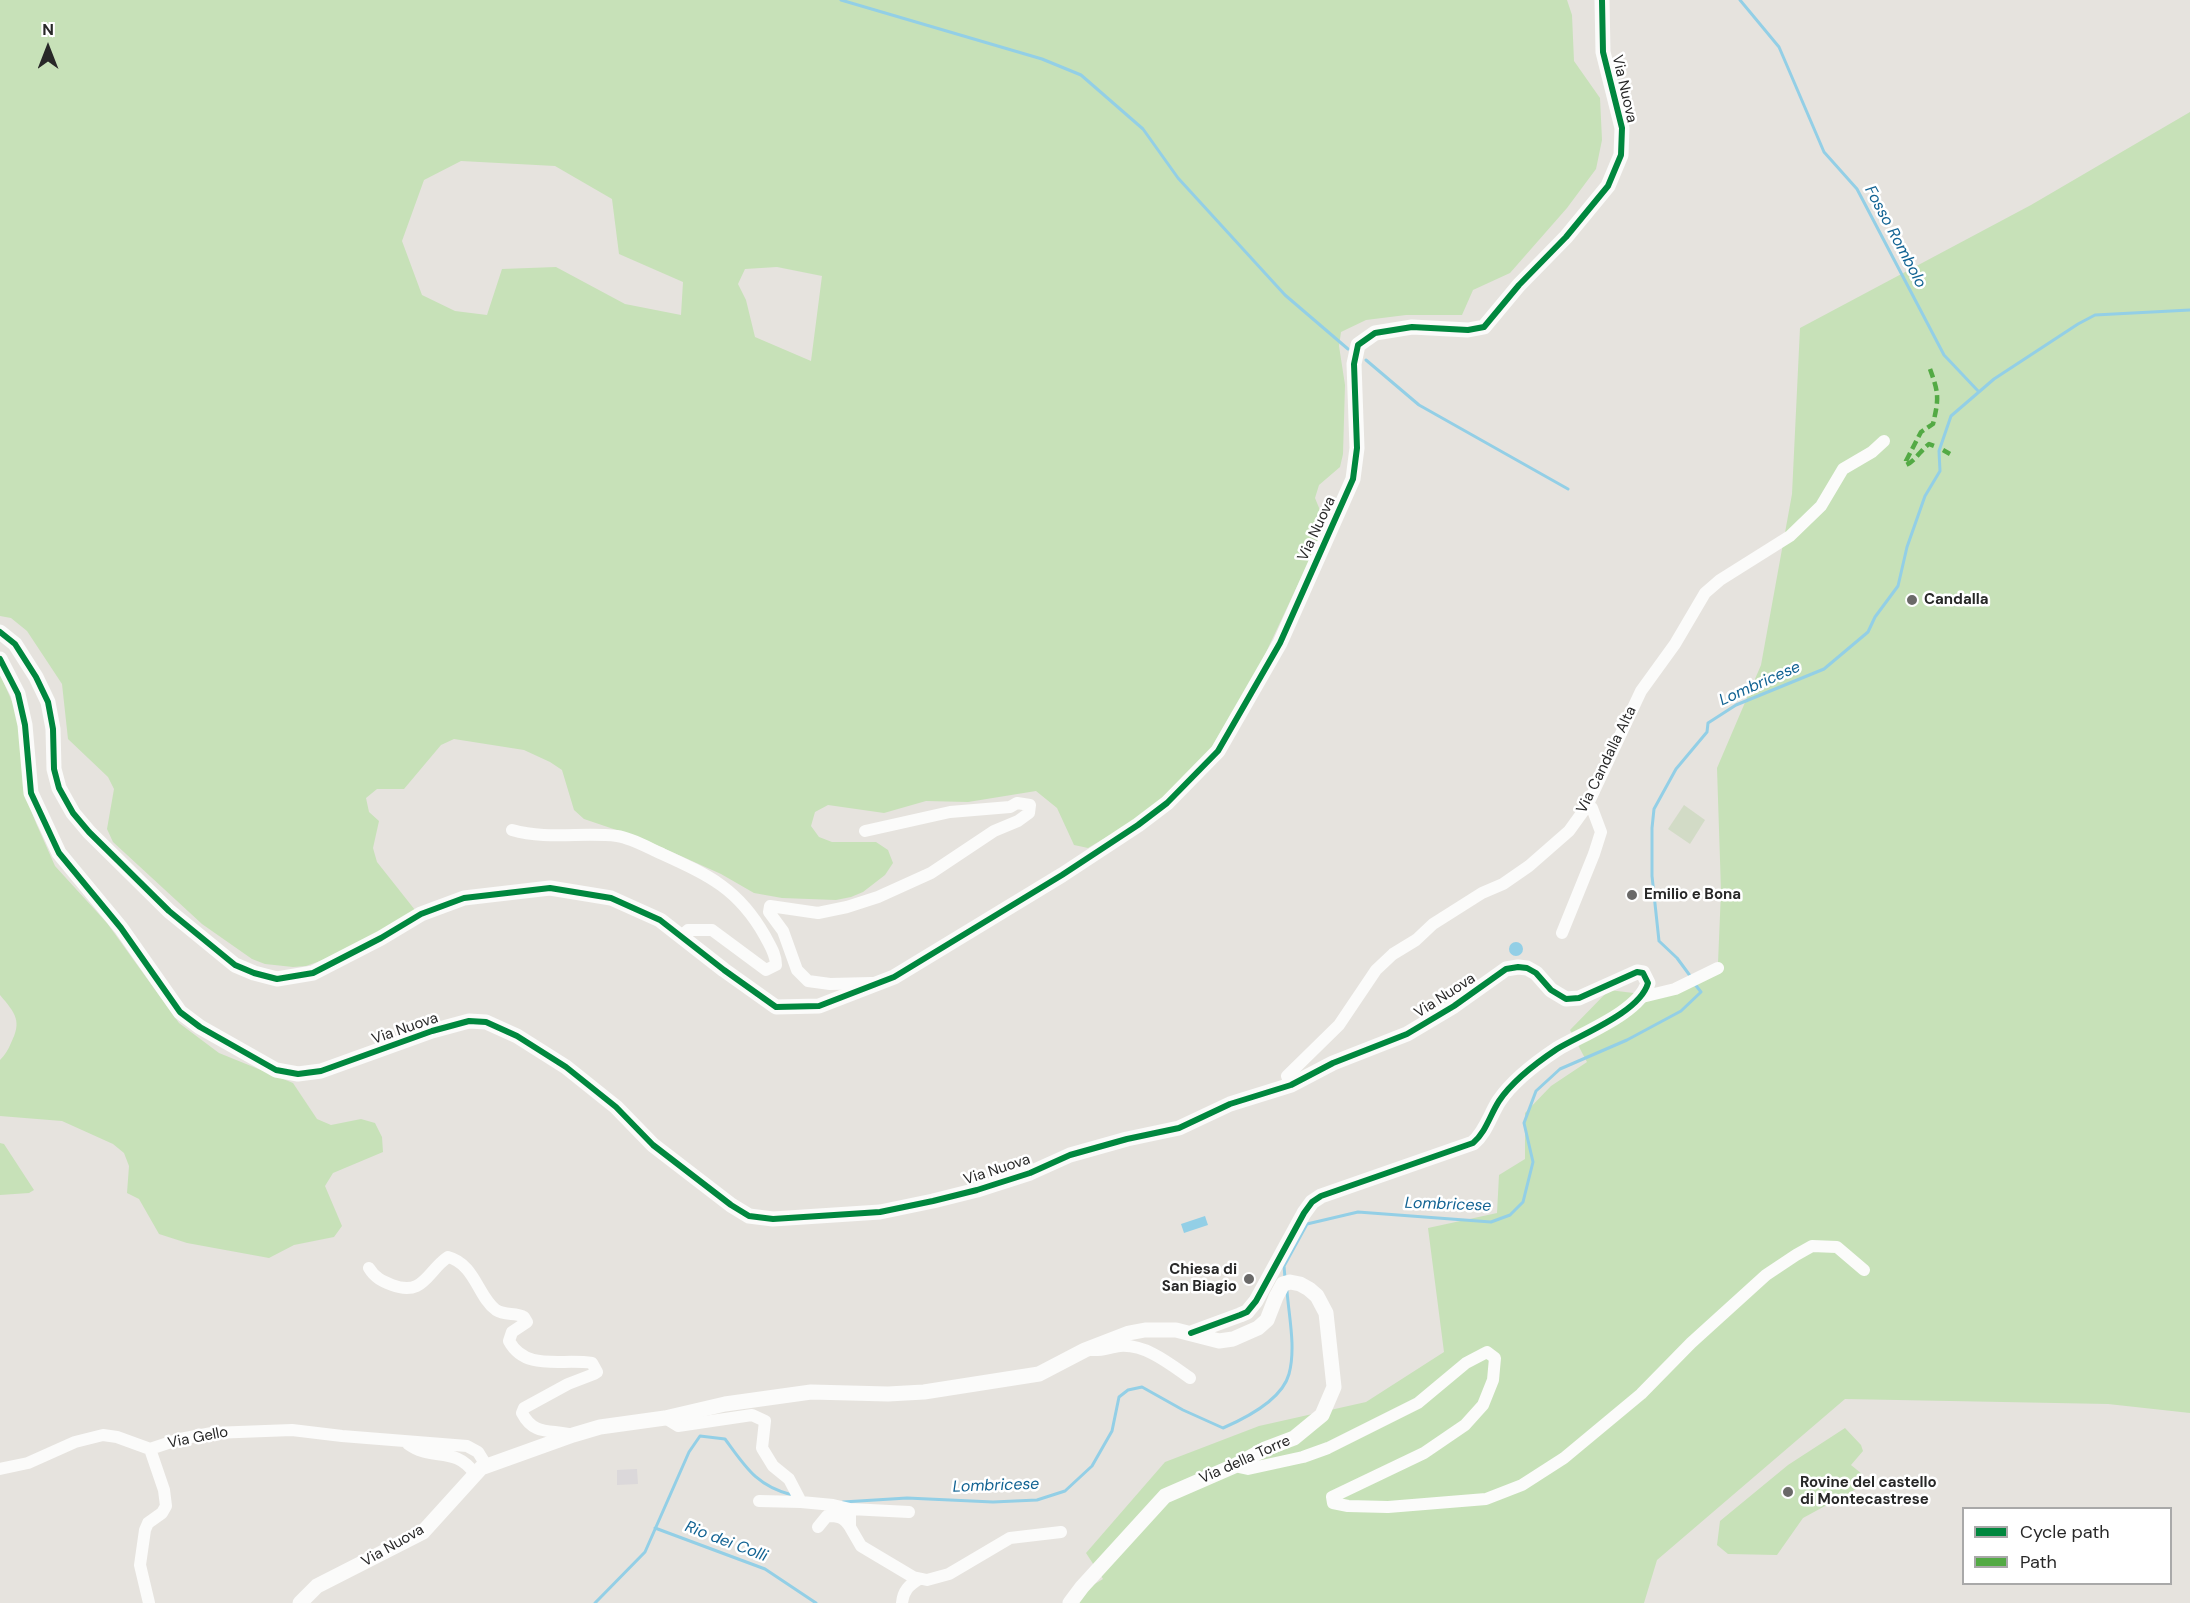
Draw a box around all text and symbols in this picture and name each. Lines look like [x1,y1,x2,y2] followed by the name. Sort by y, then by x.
[18,18,78,78] north arrow
[42,19,54,40] text: N
[1607,53,1641,125] street label: Via Nuova
[1860,183,1930,291] water label: Fosso Rombolo
[1294,494,1340,564] street label: Via Nuova
[1924,591,1989,609] place label: Candalla
[1905,593,1919,607] marker: Candalla
[1716,658,1804,710] water label: Lombricese
[1573,703,1641,817] street label: Via Candalla Alta
[1644,886,1741,904] place label: Emilio e Bona
[1625,888,1639,902] marker: Emilio e Bona
[1411,970,1479,1022] street label: Via Nuova
[369,1009,441,1049] street label: Via Nuova
[961,1151,1033,1189] street label: Via Nuova
[1404,1194,1492,1216] water label: Lombricese
[1162,1261,1237,1296] place label: Chiesa di San Biagio
[1242,1272,1256,1286] marker: Chiesa di San Biagio
[166,1423,230,1453] street label: Via Gello
[1197,1432,1293,1488] street label: Via della Torre
[1800,1474,1937,1509] place label: Rovine del castello di Montecastrese
[952,1475,1040,1497] water label: Lombricese
[1781,1485,1795,1499] marker: Rovine del castello di Montecastrese
[1962,1507,2172,1585] legend
[682,1517,770,1567] water label: Rio dei Colli
[2020,1520,2110,1544] text: Cycle path
[359,1521,427,1571] street label: Via Nuova
[2020,1550,2057,1574] text: Path

